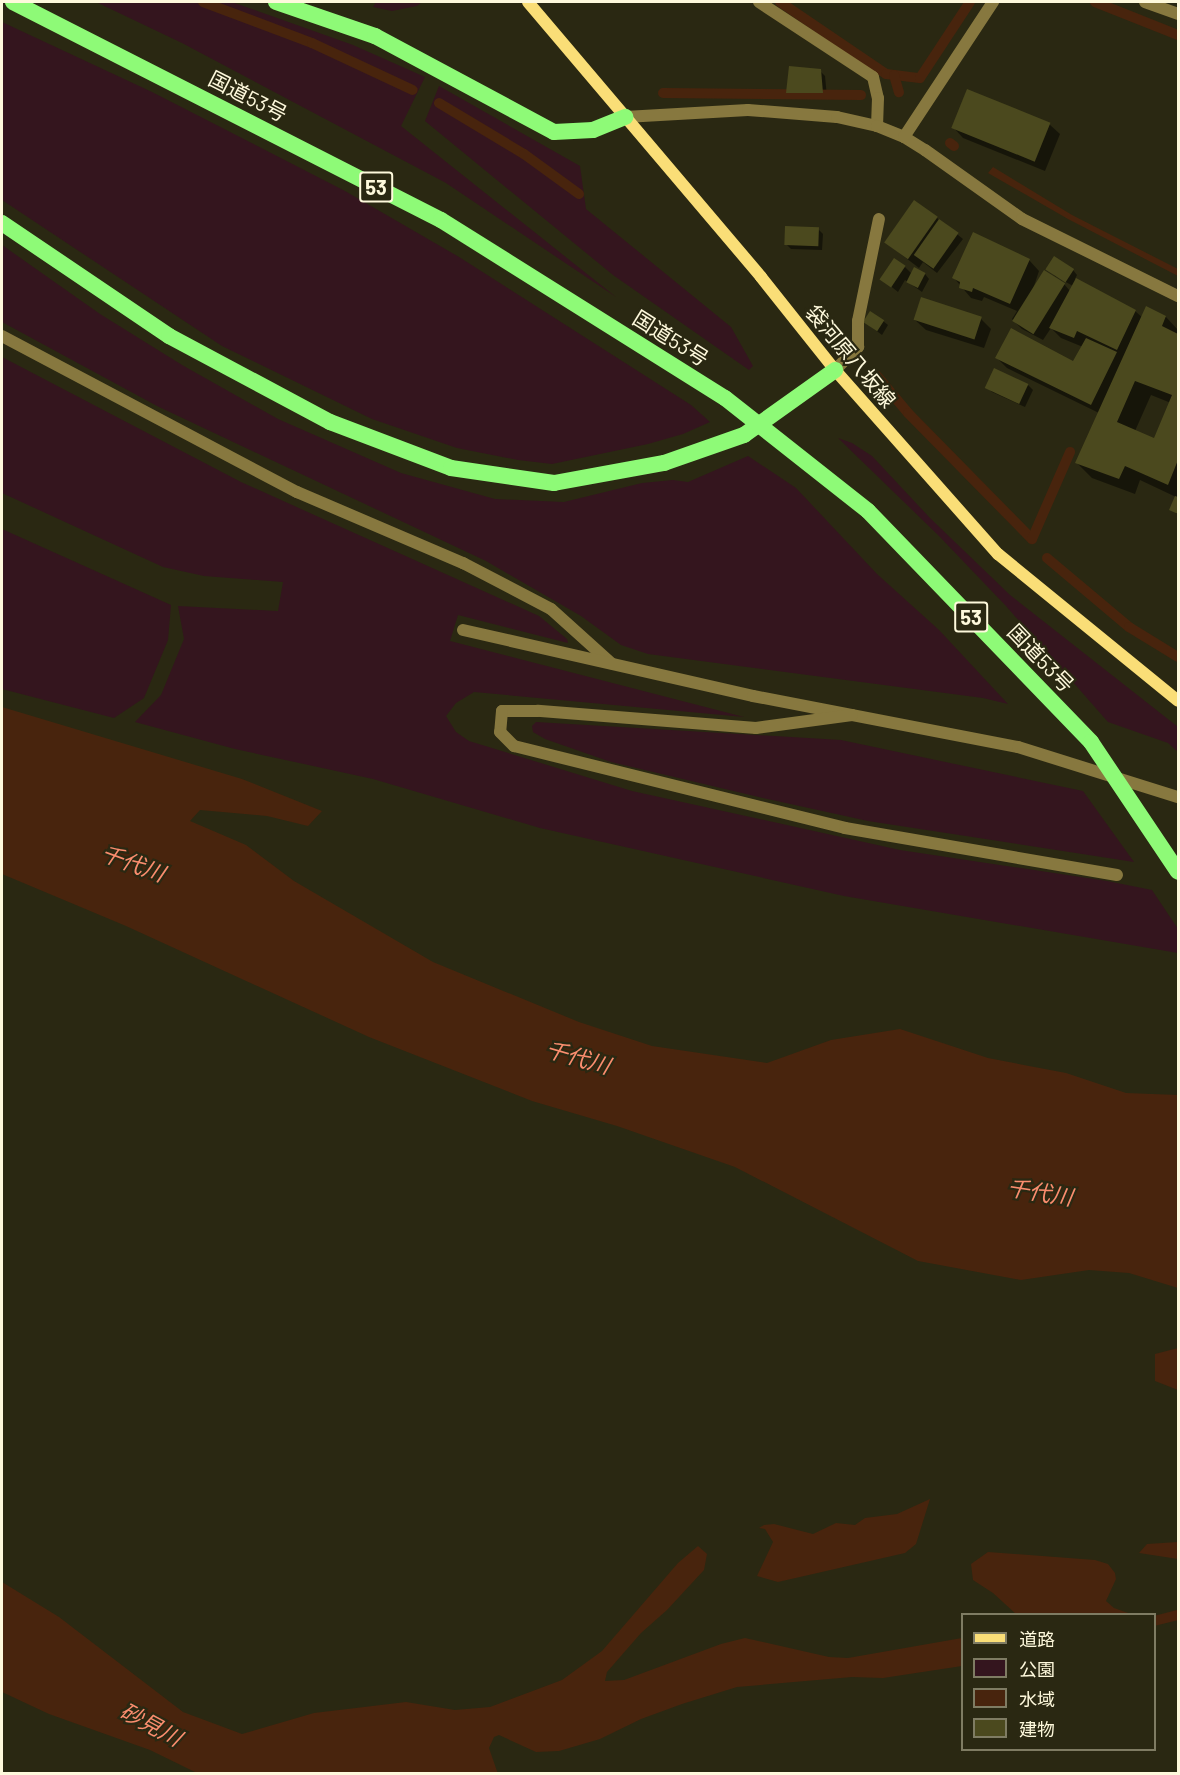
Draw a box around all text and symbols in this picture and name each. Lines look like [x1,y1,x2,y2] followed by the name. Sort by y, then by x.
[205,66,291,126] street label: 国道53号
[358,170,394,204] road number: 53
[801,300,901,412] street label: 袋河原八坂線
[628,305,714,371] street label: 国道53号
[953,600,989,634] road number: 53
[1003,619,1079,697] street label: 国道53号
[97,839,169,887] water label: 千代川
[543,1035,613,1079] water label: 千代川
[1005,1174,1075,1210] water label: 千代川
[961,1613,1156,1751] legend
[1019,1628,1055,1650] text: 道路
[1019,1658,1055,1680] text: 公園
[1019,1688,1055,1710] text: 水域
[116,1697,186,1751] water label: 砂見川
[1019,1718,1055,1740] text: 建物

